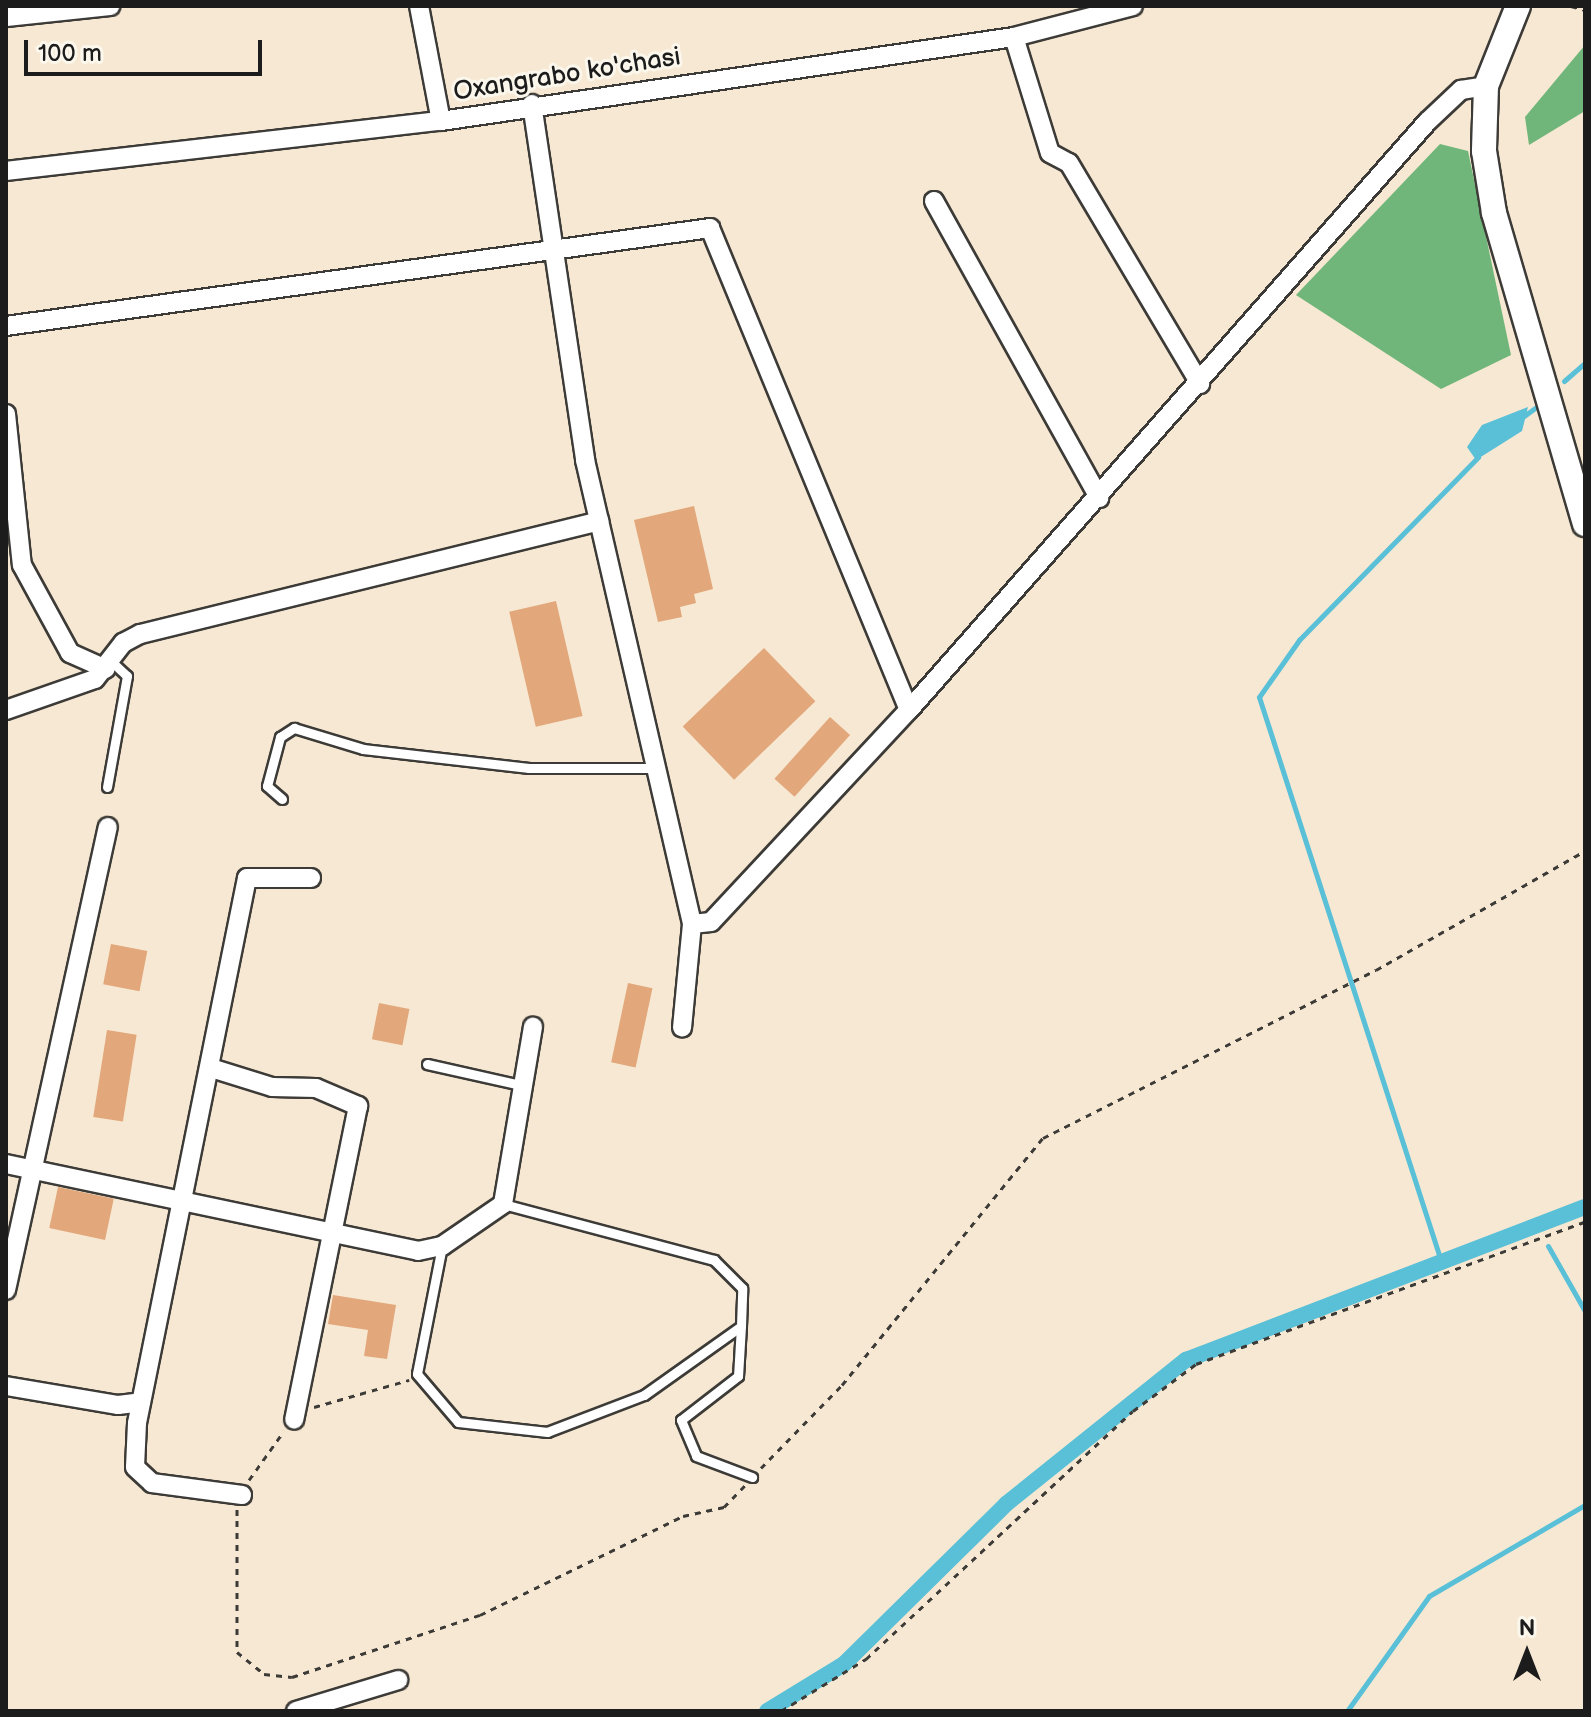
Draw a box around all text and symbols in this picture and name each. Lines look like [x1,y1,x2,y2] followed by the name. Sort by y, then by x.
[28,24,266,74] scale bar
[38,39,102,68] text: 100 m
[451,42,683,108] street label: Oxangrabo ko'chasi
[1487,1613,1567,1693] north arrow
[1519,1615,1535,1642] text: N

